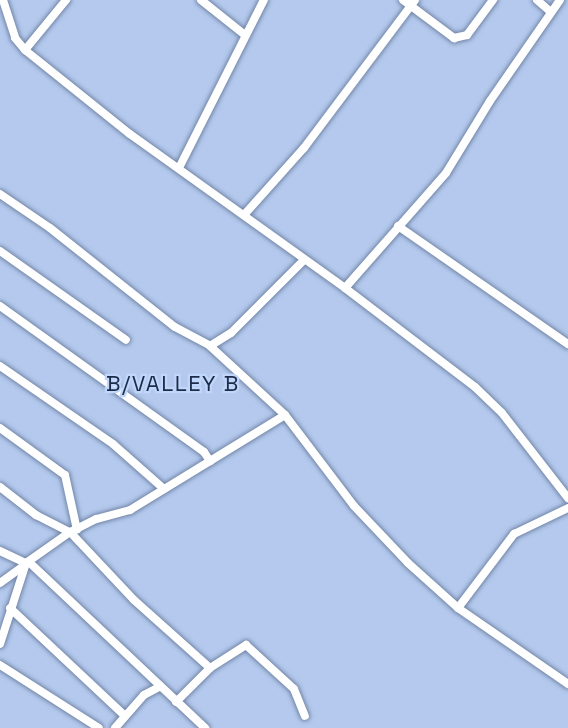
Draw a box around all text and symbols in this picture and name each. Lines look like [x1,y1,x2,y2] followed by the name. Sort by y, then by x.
[106,371,240,397] district label: B/VALLEY B

